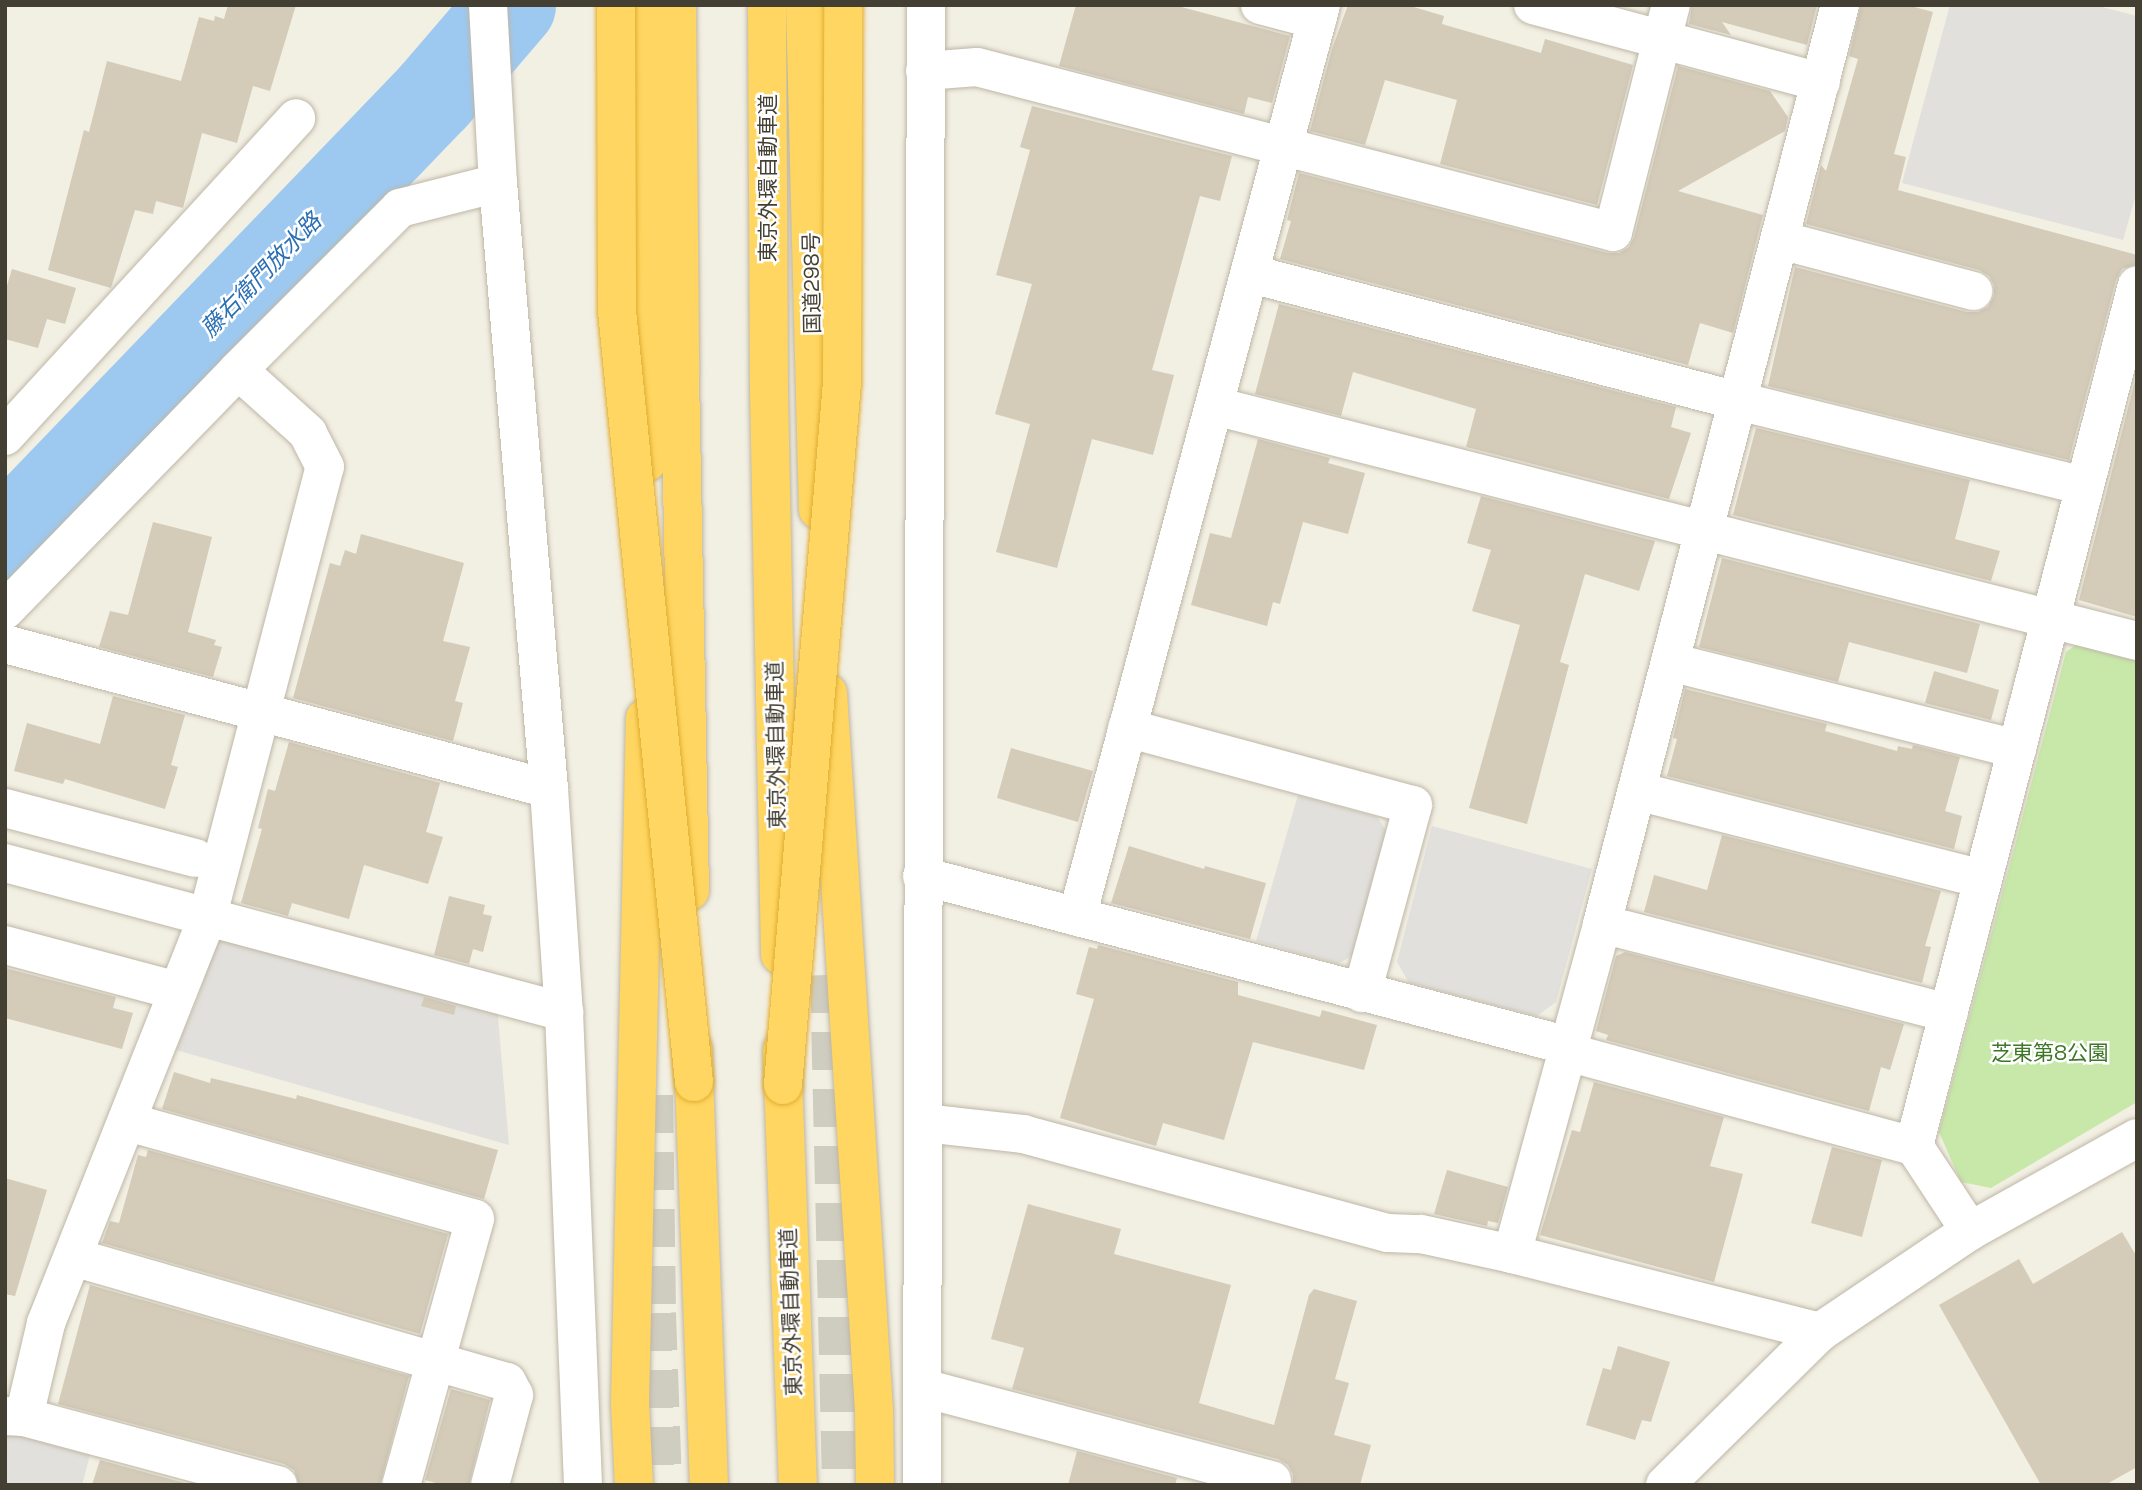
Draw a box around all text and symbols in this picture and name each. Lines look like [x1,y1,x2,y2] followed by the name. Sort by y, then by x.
[755,94,781,262] street label: 東京外環自動車道
[195,208,327,342] water label: 藤右衛門放水路
[799,232,825,334] street label: 国道298号
[762,661,790,829] street label: 東京外環自動車道
[1991,1040,2109,1066] park label: 芝東第8公園
[775,1228,807,1396] street label: 東京外環自動車道

